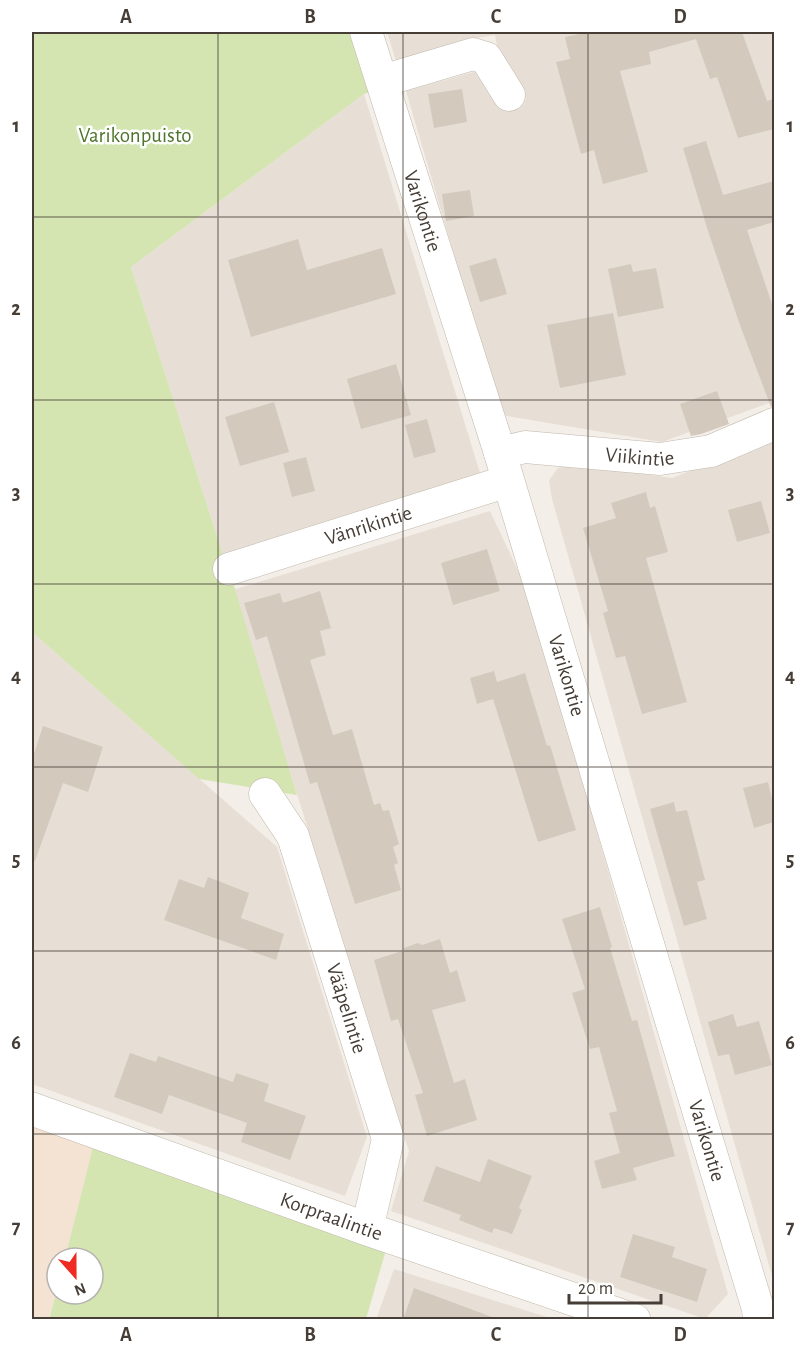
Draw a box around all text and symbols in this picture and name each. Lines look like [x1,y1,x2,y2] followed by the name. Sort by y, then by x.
[120,7,132,27] text: A
[304,7,316,27] text: B
[491,7,502,27] text: C
[673,7,687,27] text: D
[12,116,20,136] text: 1
[786,116,794,136] text: 1
[78,125,192,146] park label: Varikonpuisto
[400,168,445,254] street label: Varikontie
[11,299,21,319] text: 2
[785,299,795,319] text: 2
[604,444,676,470] street label: Viikintie
[12,483,20,503] text: 3
[786,483,794,503] text: 3
[322,502,414,549] street label: Vänrikintie
[544,632,589,719] street label: Varikontie
[11,666,21,686] text: 4
[785,666,795,686] text: 4
[12,850,20,870] text: 5
[786,850,794,870] text: 5
[323,961,370,1056] street label: Vääpelintie
[11,1033,21,1053] text: 6
[785,1033,795,1053] text: 6
[685,1098,729,1184] street label: Varikontie
[277,1189,385,1244] street label: Korpraalintie
[12,1217,21,1237] text: 7
[786,1217,795,1237] text: 7
[45,1246,105,1306] north arrow
[569,1267,660,1305] scale bar
[72,1280,88,1299] text: N
[578,1280,613,1298] text: 20 m
[120,1325,132,1345] text: A
[304,1325,316,1345] text: B
[491,1325,502,1345] text: C
[673,1325,687,1345] text: D

